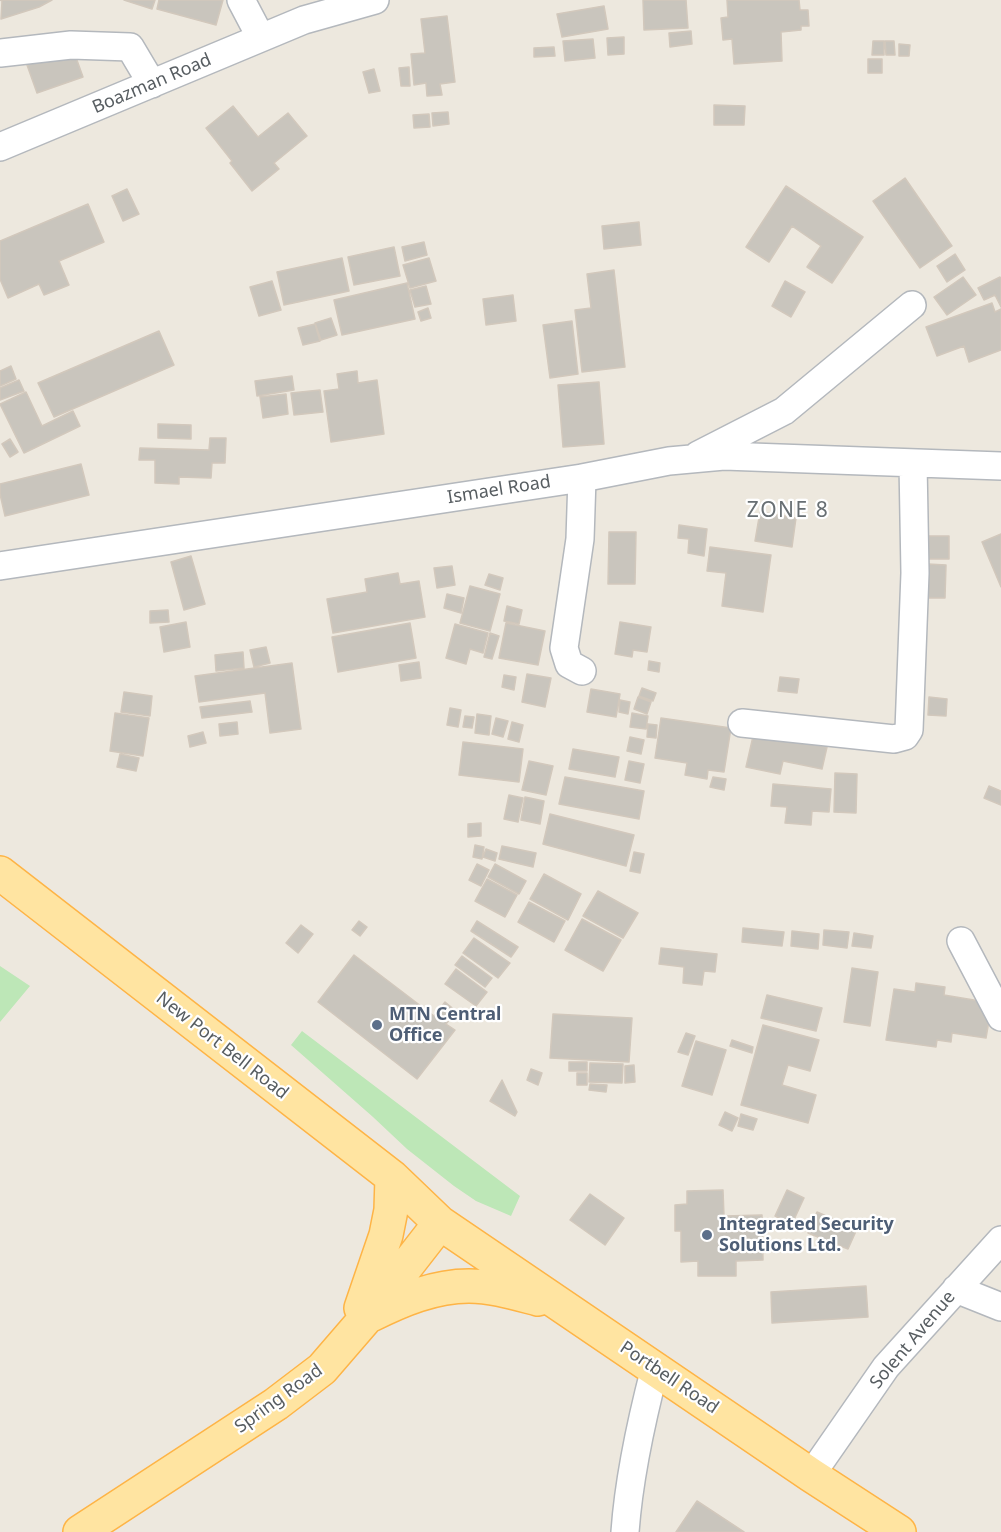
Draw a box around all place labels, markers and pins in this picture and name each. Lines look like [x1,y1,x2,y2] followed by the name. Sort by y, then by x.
[389,1004,501,1046] place label: MTN Central Office
[370,1018,384,1032] marker: MTN Central Office
[719,1214,894,1256] place label: Integrated Security Solutions Ltd.
[700,1228,714,1242] marker: Integrated Security Solutions Ltd.

